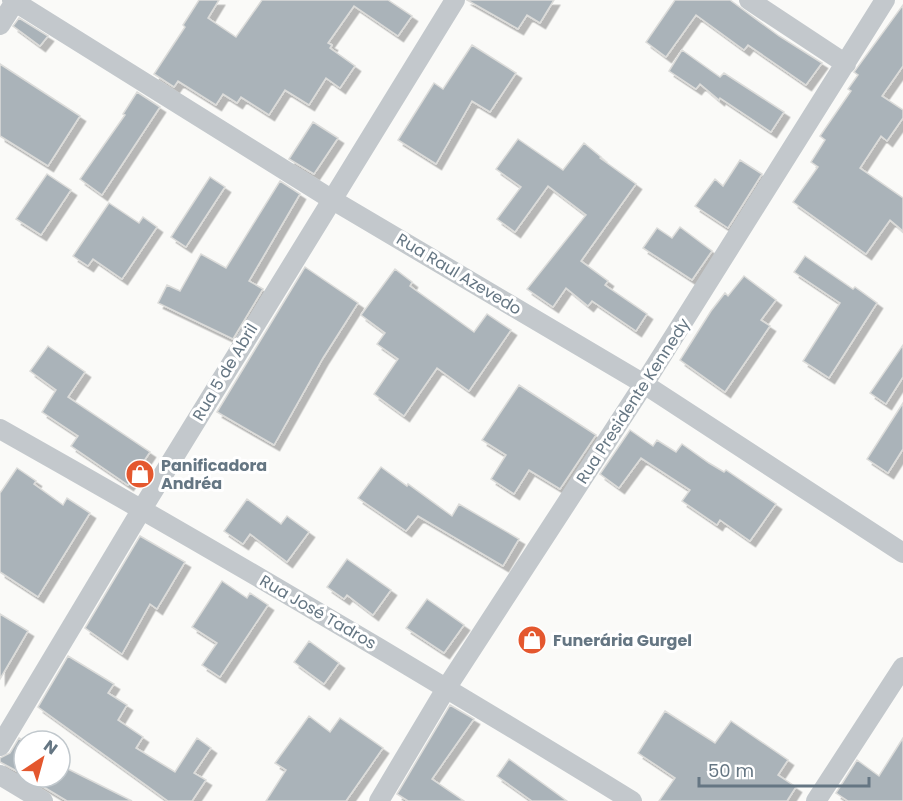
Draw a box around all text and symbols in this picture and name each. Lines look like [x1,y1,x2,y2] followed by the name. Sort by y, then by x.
[392,228,526,320] street label: Rua Raul Azevedo
[571,314,695,488] street label: Rua Presidente Kennedy
[187,319,263,425] street label: Rua 5 de Abril
[161,454,267,495] place label: Panificadora Andréa
[124,458,156,490] shop icon: Panificadora Andréa
[255,569,381,655] street label: Rua José Tadros
[516,624,548,656] shop icon: Funerária Gurgel
[553,629,692,652] place label: Funerária Gurgel
[12,729,72,789] north arrow
[39,734,62,760] text: N
[699,750,868,788] scale bar
[708,758,754,783] text: 50 m

